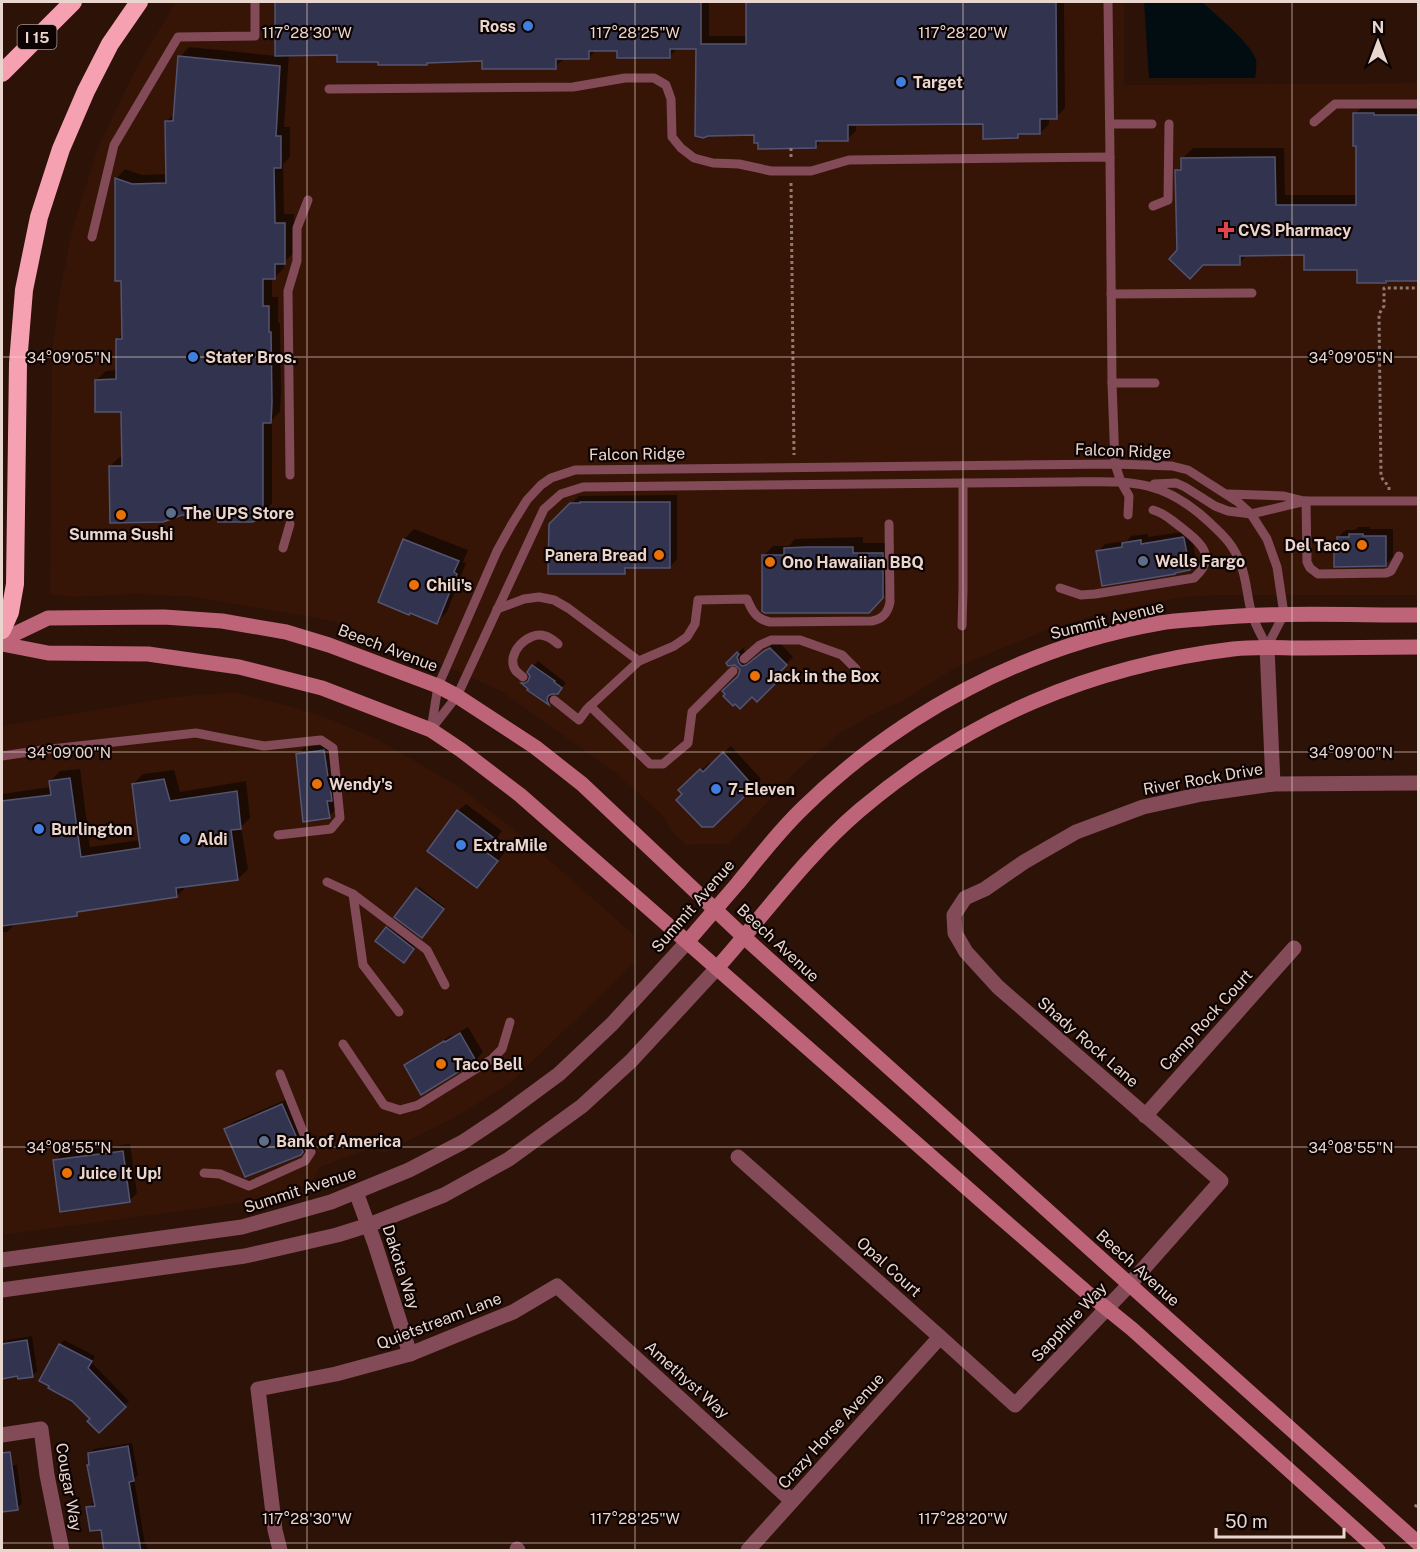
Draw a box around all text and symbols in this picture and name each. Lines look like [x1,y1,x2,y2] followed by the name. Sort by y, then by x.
[1348,12,1408,72] north arrow
[479,17,516,36] place label: Ross
[1372,18,1384,37] text: N
[521,19,535,33] marker: Ross
[262,24,352,41] text: 117°28'30"W
[590,24,680,41] text: 117°28'25"W
[918,24,1008,41] text: 117°28'20"W
[18,25,57,49] road number: I 15
[913,73,963,92] place label: Target
[894,75,908,89] marker: Target
[1238,221,1351,240] place label: CVS Pharmacy
[1219,223,1233,237] marker: CVS Pharmacy
[205,348,297,367] place label: Stater Bros.
[27,349,111,366] text: 34°09'05"N
[1309,349,1393,366] text: 34°09'05"N
[186,350,200,364] marker: Stater Bros.
[1074,440,1172,462] street label: Falcon Ridge
[589,444,685,464] street label: Falcon Ridge
[183,504,294,523] place label: The UPS Store
[164,506,178,520] marker: The UPS Store
[114,508,128,522] marker: Summa Sushi
[69,525,173,544] place label: Summa Sushi
[1285,536,1350,555] place label: Del Taco
[1355,538,1369,552] marker: Del Taco
[544,546,647,565] place label: Panera Bread
[652,548,666,562] marker: Panera Bread
[1155,552,1245,571] place label: Wells Fargo
[782,553,924,572] place label: Ono Hawaiian BBQ
[1136,554,1150,568] marker: Wells Fargo
[763,555,777,569] marker: Ono Hawaiian BBQ
[426,576,472,595] place label: Chili's
[407,578,421,592] marker: Chili's
[1048,597,1166,643] street label: Summit Avenue
[335,620,441,676] street label: Beech Avenue
[767,667,880,686] place label: Jack in the Box
[748,669,762,683] marker: Jack in the Box
[27,744,111,761] text: 34°09'00"N
[1309,744,1393,761] text: 34°09'00"N
[1142,759,1264,799] street label: River Rock Drive
[329,775,393,794] place label: Wendy's
[310,777,324,791] marker: Wendy's
[728,780,795,799] place label: 7-Eleven
[709,782,723,796] marker: 7-Eleven
[51,820,133,839] place label: Burlington
[32,822,46,836] marker: Burlington
[197,830,227,849] place label: Aldi
[178,832,192,846] marker: Aldi
[473,836,547,855] place label: ExtraMile
[454,838,468,852] marker: ExtraMile
[648,856,738,956] street label: Summit Avenue
[733,900,823,986] street label: Beech Avenue
[1156,965,1256,1075] street label: Camp Rock Court
[1034,993,1142,1091] street label: Shady Rock Lane
[453,1055,523,1074] place label: Taco Bell
[434,1057,448,1071] marker: Taco Bell
[276,1132,401,1151] place label: Bank of America
[257,1134,271,1148] marker: Bank of America
[26,1139,112,1156] text: 34°08'55"N
[1308,1139,1394,1156] text: 34°08'55"N
[242,1163,358,1217] street label: Summit Avenue
[79,1164,162,1183] place label: Juice It Up!
[60,1166,74,1180] marker: Juice It Up!
[378,1222,424,1312] street label: Dakota Way
[1092,1226,1184,1310] street label: Beech Avenue
[853,1233,925,1301] street label: Opal Court
[1027,1278,1111,1366] street label: Sapphire Way
[374,1288,504,1354] street label: Quietstream Lane
[641,1337,733,1423] street label: Amethyst Way
[774,1369,888,1493] street label: Crazy Horse Avenue
[52,1441,86,1533] street label: Cougar Way
[1216,1501,1344,1539] scale bar
[262,1510,352,1527] text: 117°28'30"W
[590,1510,680,1527] text: 117°28'25"W
[918,1510,1008,1527] text: 117°28'20"W
[1225,1511,1268,1532] text: 50 m

